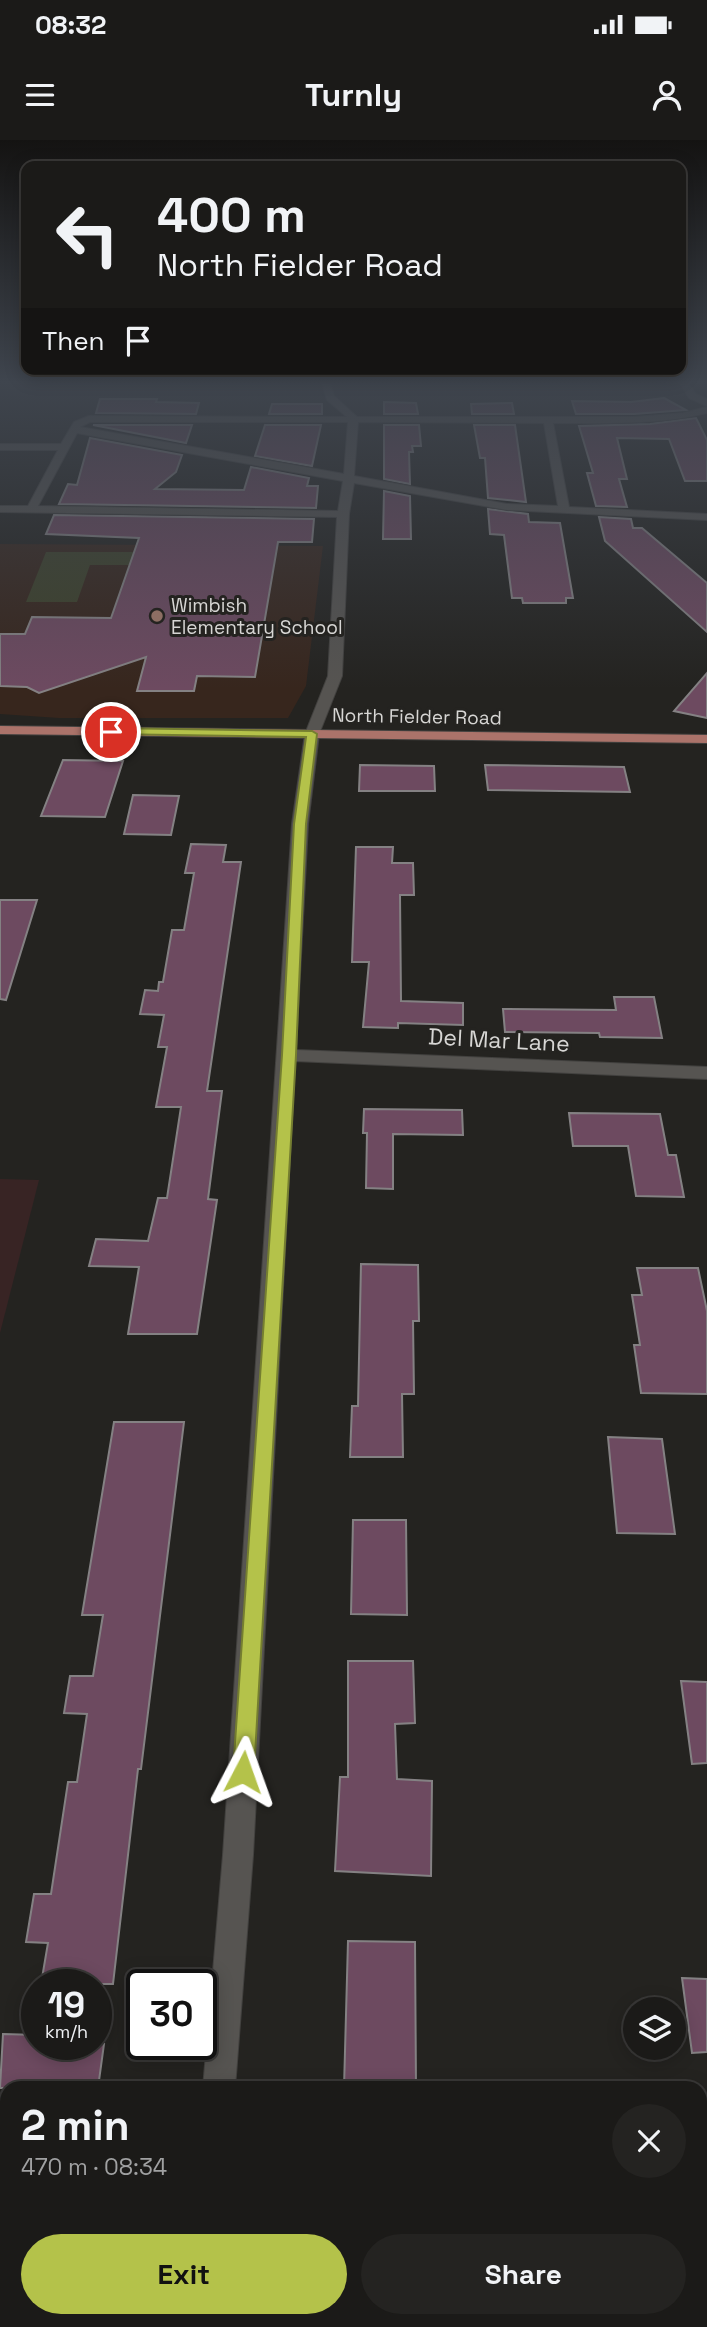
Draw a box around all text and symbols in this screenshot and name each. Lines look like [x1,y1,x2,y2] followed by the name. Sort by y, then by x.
[35,8,106,42] text: 08:32
[305,75,402,115] text: Turnly
[21,76,59,114] icon: menu
[648,76,686,114] icon: person
[157,184,306,246] text: 400 m
[42,189,133,280] icon: left
[157,245,443,285] text: North Fielder Road
[119,322,157,360] icon: arrive
[42,324,105,358] text: Then
[171,593,343,640] place label: Wimbish Elementary School
[149,608,165,624] marker: Wimbish Elementary School
[81,702,141,762] pin
[332,703,502,730] street label: North Fielder Road
[92,713,130,751] icon: arrive
[427,1021,571,1059] street label: Del Mar Lane
[206,1735,280,1809] position arrow
[126,1969,217,2060] speed limit sign: 30
[48,1983,85,2027] text: 19
[623,1997,686,2060] map controls
[623,1997,686,2060] button: layers
[45,2020,88,2043] text: km/h
[21,2099,130,2152] text: 2 min
[612,2104,686,2178] button: close
[21,2152,167,2182] text: 470 m · 08:34
[21,2234,347,2314] button: Exit
[361,2234,686,2314] button: Share

